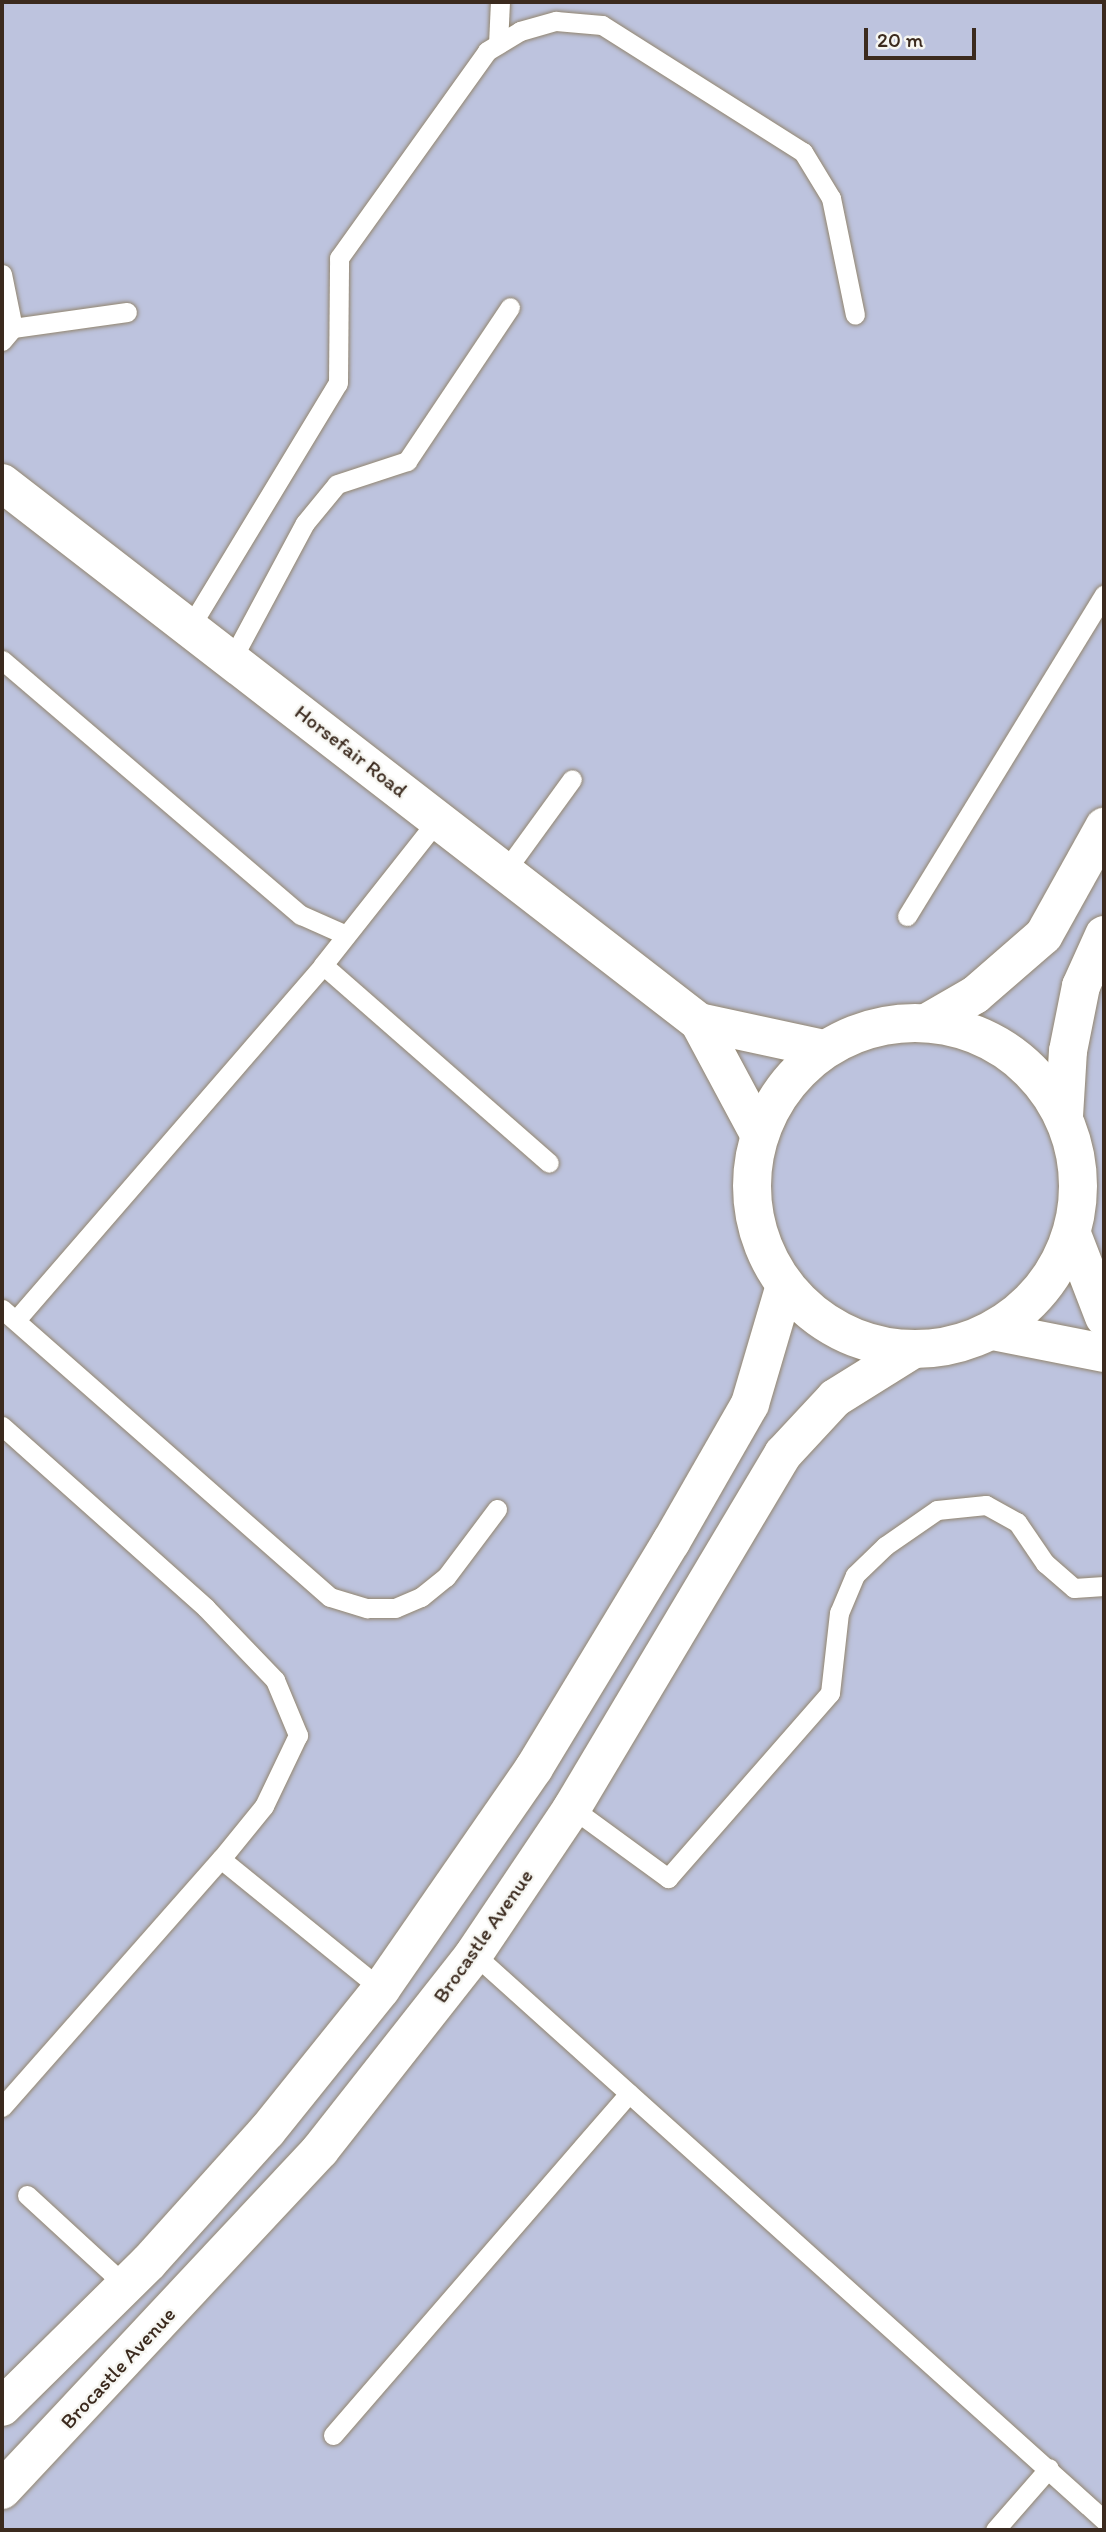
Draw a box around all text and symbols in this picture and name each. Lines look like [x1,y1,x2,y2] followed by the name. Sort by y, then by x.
[868,14,980,58] scale bar
[877,27,923,52] text: 20 m
[290,699,412,803] street label: Horsefair Road
[428,1865,538,2007] street label: Brocastle Avenue
[55,2302,181,2434] street label: Brocastle Avenue

